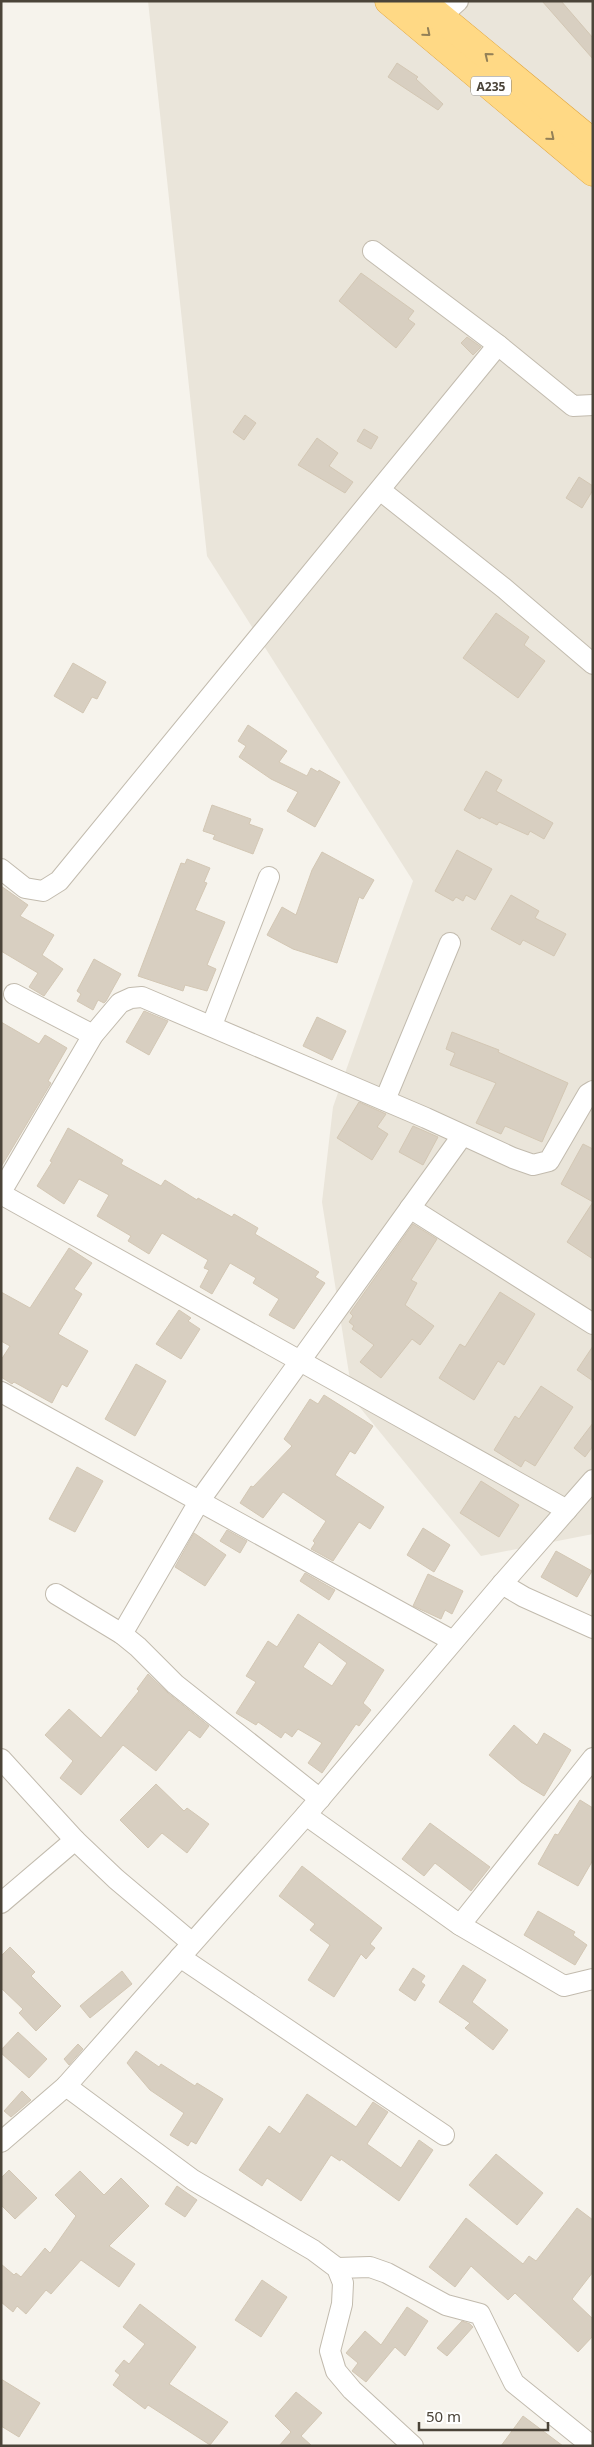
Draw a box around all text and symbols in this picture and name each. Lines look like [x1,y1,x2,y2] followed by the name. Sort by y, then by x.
[421,27,430,36] one-way arrow
[484,53,493,62] one-way arrow
[471,76,511,95] road number: A235
[546,131,555,140] one-way arrow
[419,2400,548,2432] scale bar
[426,2406,461,2426] text: 50 m

